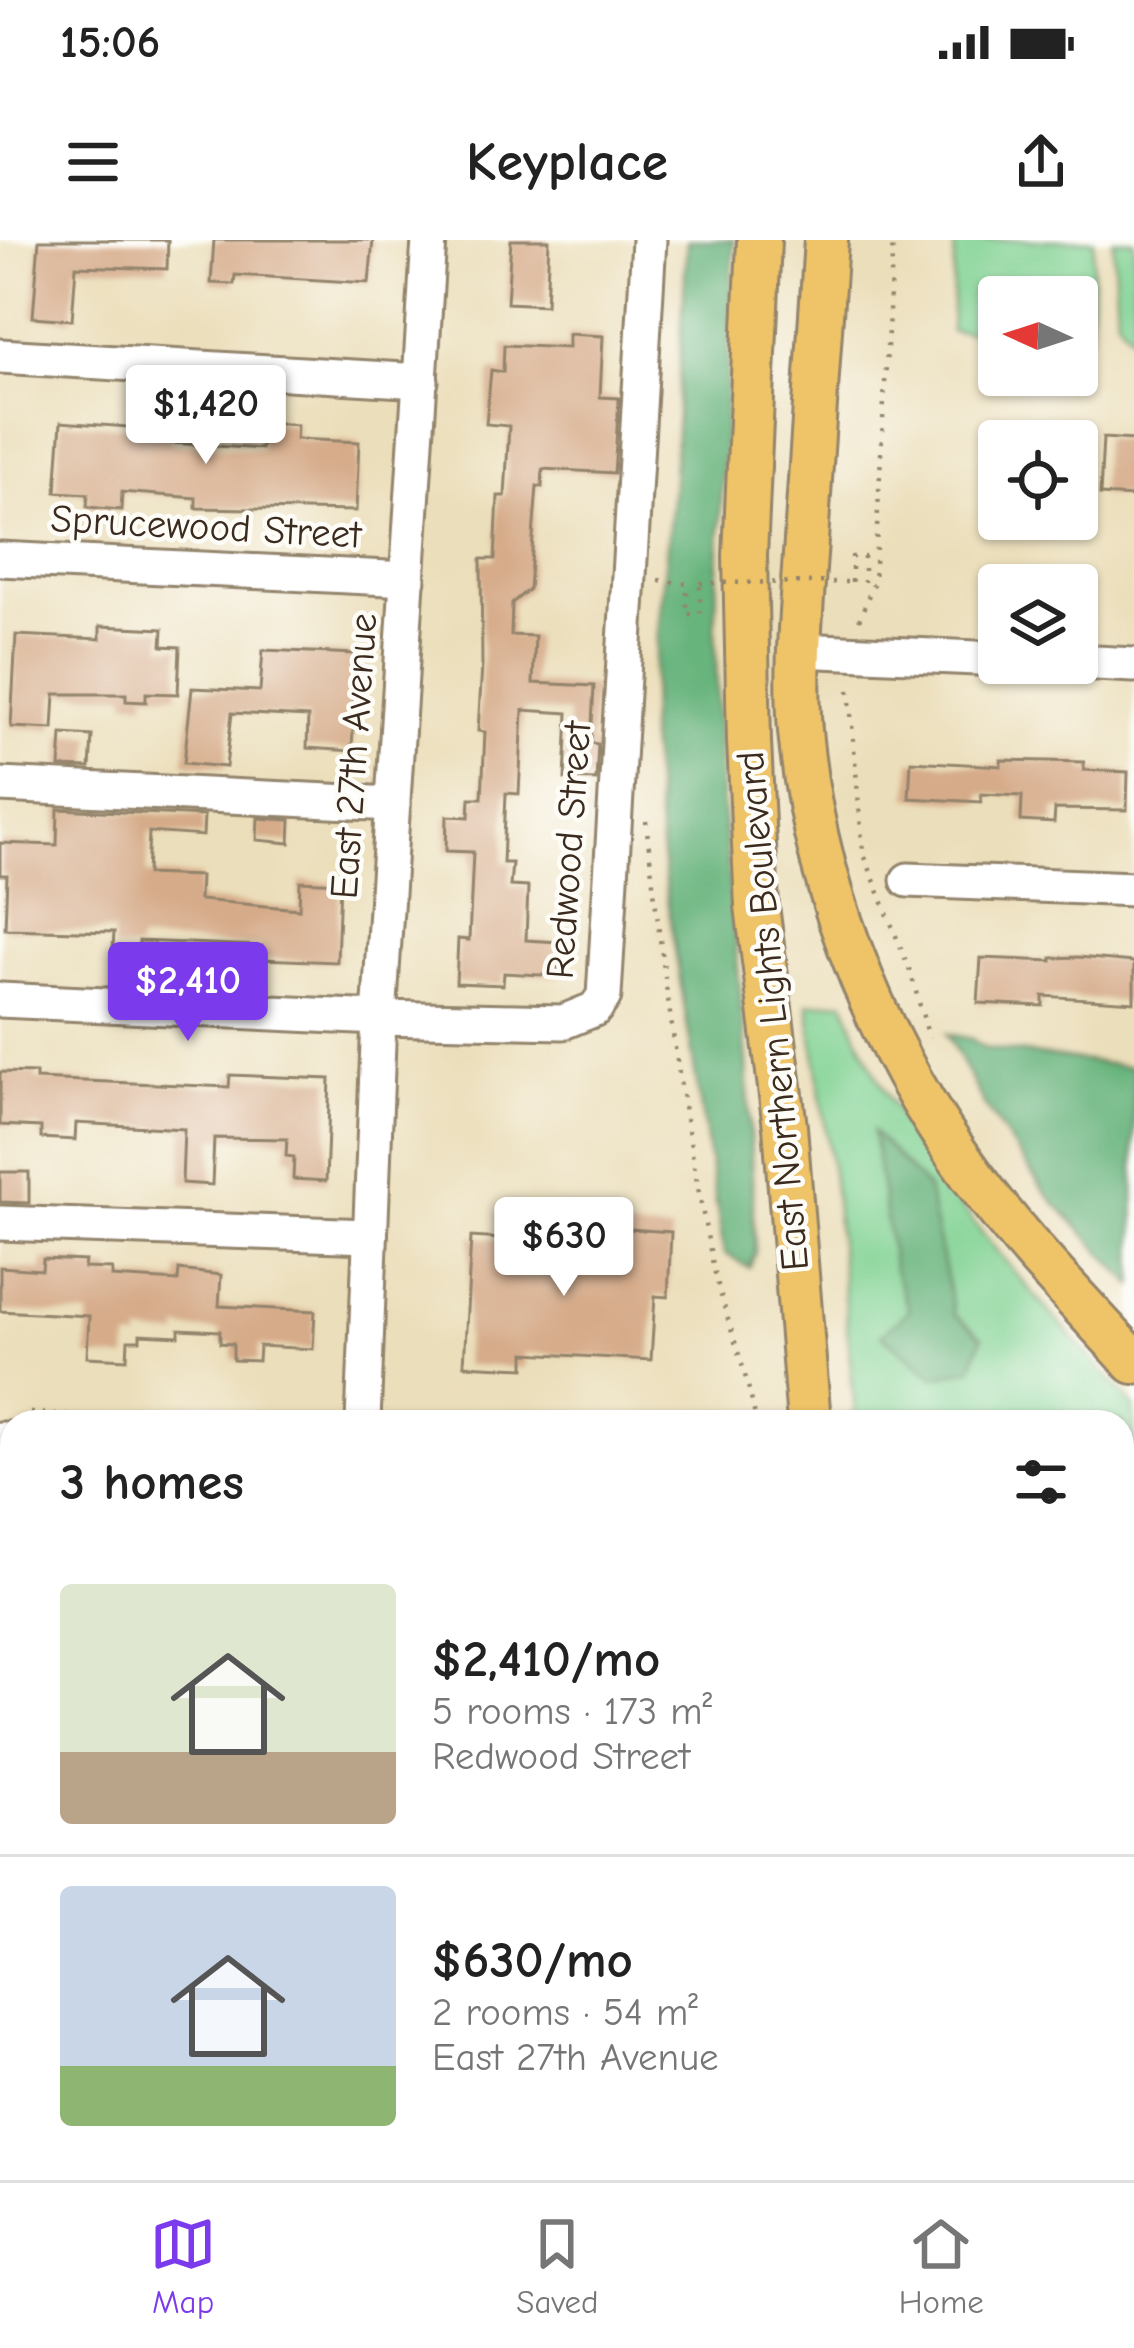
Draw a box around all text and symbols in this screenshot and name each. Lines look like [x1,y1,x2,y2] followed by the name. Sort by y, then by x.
[60,16,160,68] text: 15:06
[60,129,126,195] icon: menu
[1008,129,1074,195] icon: share
[466,131,668,194] text: Keyplace
[978,276,1098,396] north arrow
[978,276,1098,684] map controls
[108,365,304,467] pin: $1,420
[153,381,259,426] text: $1,420
[978,420,1098,540] button: locate
[49,496,364,558] street label: Sprucewood Street
[978,564,1098,684] button: layers
[322,611,386,901] street label: East 27th Avenue
[538,718,601,980] street label: Redwood Street
[728,749,818,1273] street label: East Northern Lights Boulevard
[90,942,286,1044] pin: $2,410
[135,958,241,1003] text: $2,410
[493,1197,635,1299] pin: $630
[521,1213,607,1258] text: $630
[1008,1449,1074,1515] icon: filters
[60,1453,244,1512] text: 3 homes
[432,1630,660,1689] text: $2,410/mo
[156,1632,300,1776] icon: home
[432,1689,712,1734] text: 5 rooms · 173 m²
[432,1734,690,1779] text: Redwood Street
[432,1931,633,1990] text: $630/mo
[156,1934,300,2078] icon: home
[432,1990,698,2035] text: 2 rooms · 54 m²
[432,2035,719,2080] text: East 27th Avenue
[150,2211,216,2321] tab: Map
[516,2211,599,2321] tab: Saved
[899,2211,984,2321] tab: Home

